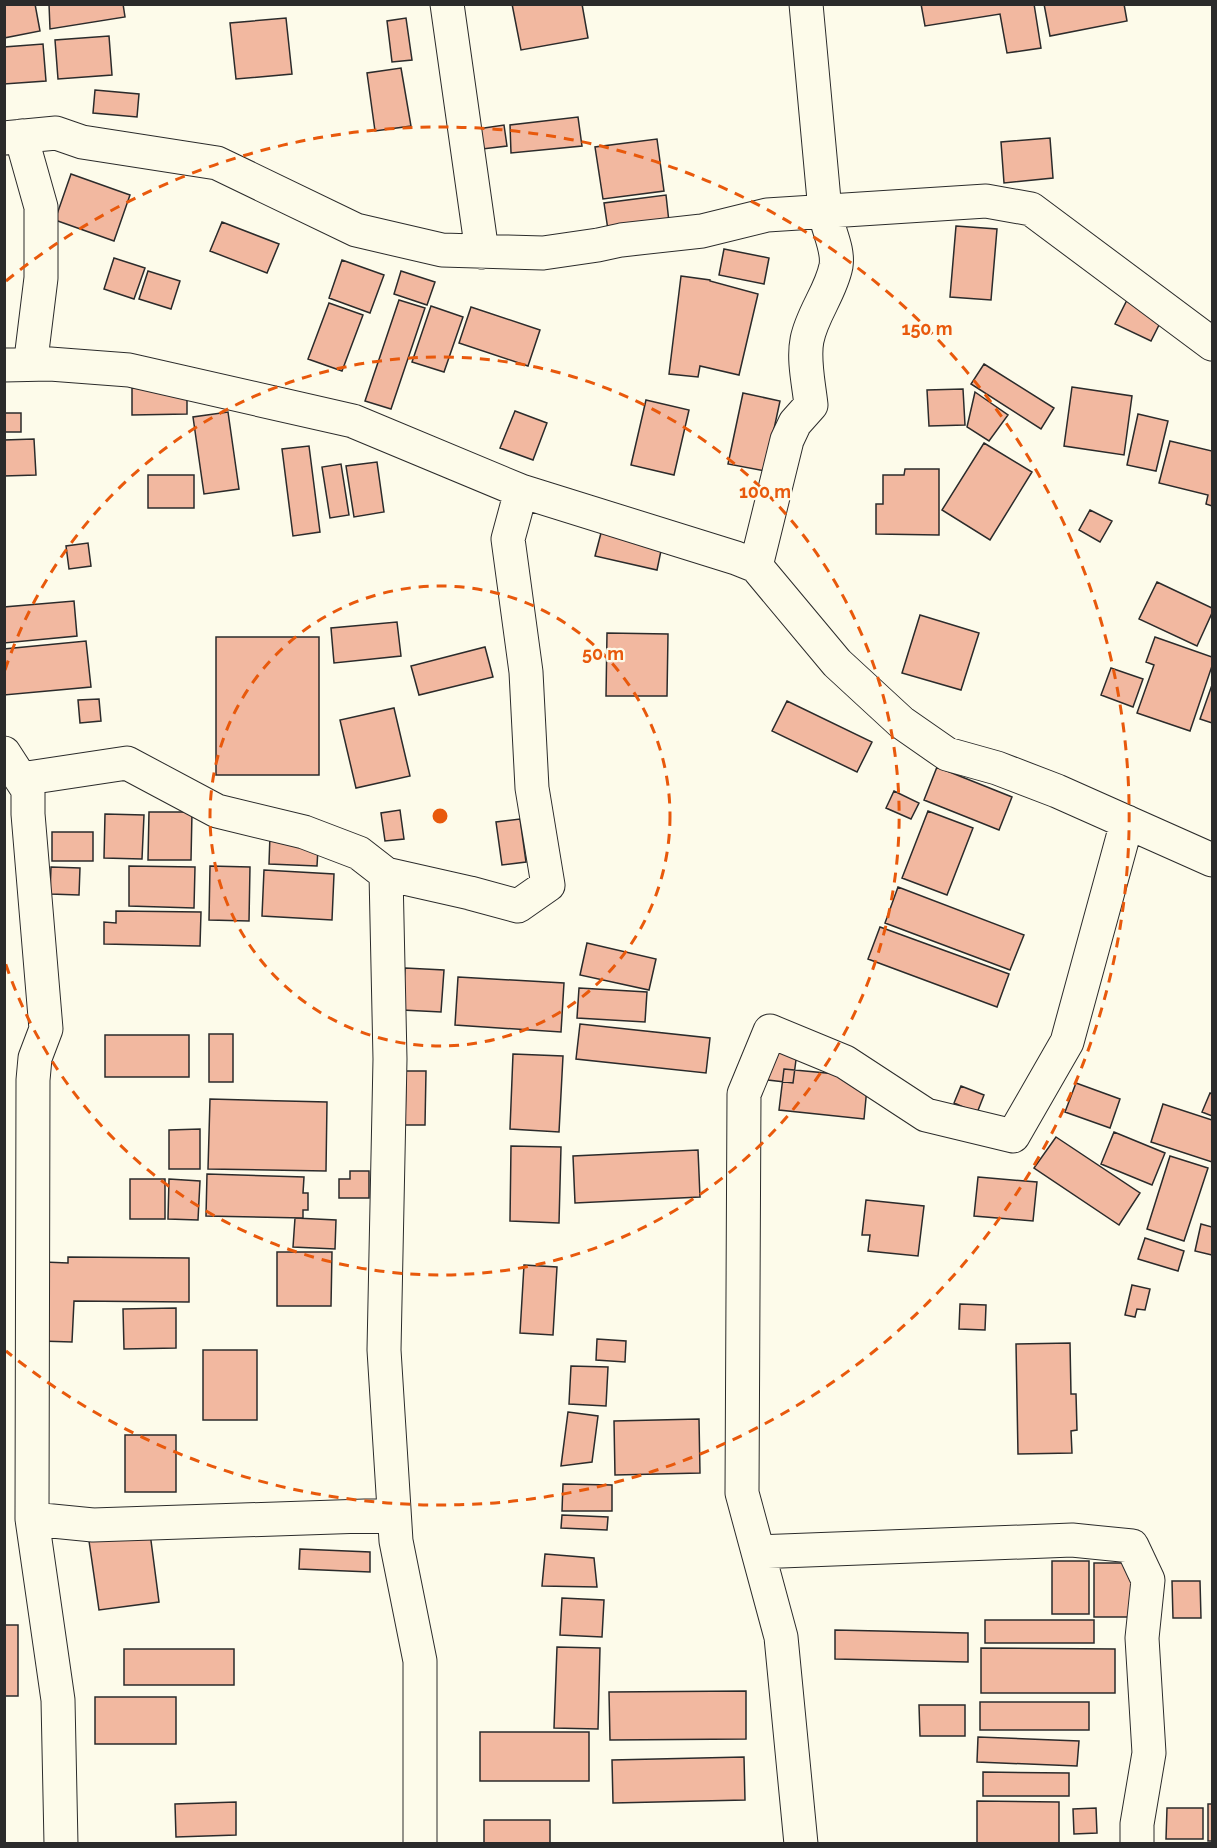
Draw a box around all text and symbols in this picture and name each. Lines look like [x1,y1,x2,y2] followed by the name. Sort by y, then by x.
[902,318,953,339] text: 150 m
[739,481,791,502] text: 100 m
[582,643,624,664] text: 50 m
[430,806,450,826] centre of rings

